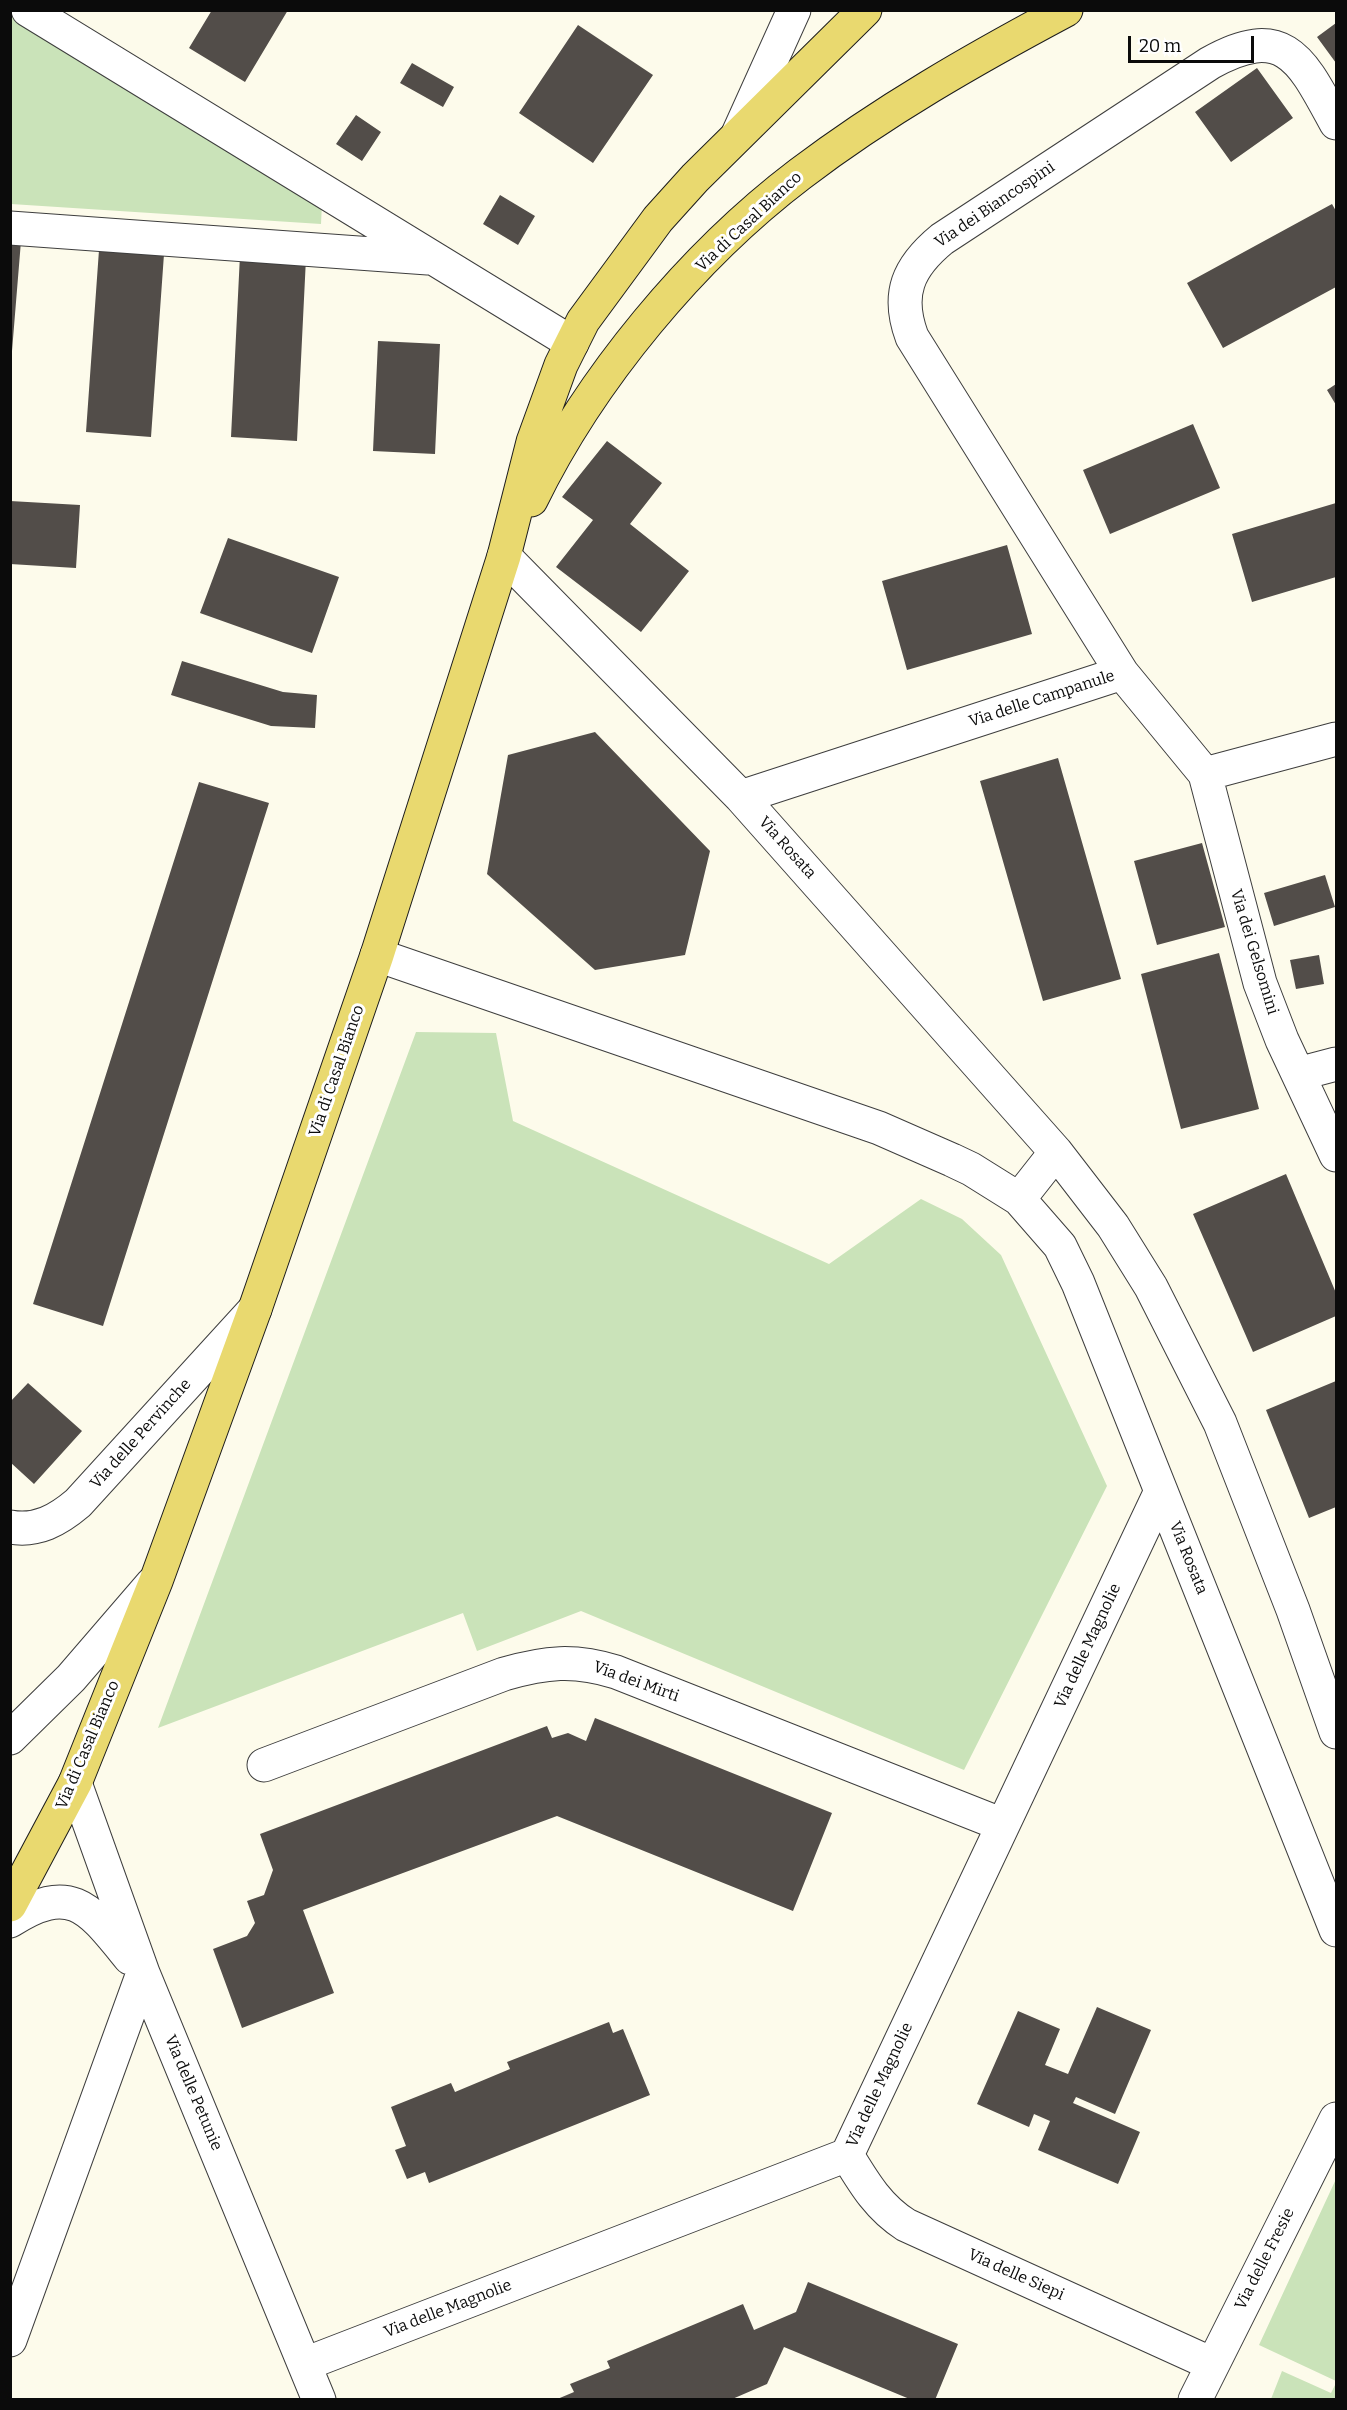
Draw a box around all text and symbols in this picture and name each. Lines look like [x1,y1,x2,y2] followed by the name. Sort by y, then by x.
[1131,24,1257,62] scale bar
[1139,35,1181,57] text: 20 m
[931,158,1059,252] street label: Via dei Biancospini
[692,168,806,276] street label: Via di Casal Bianco
[967,666,1117,732] street label: Via delle Campanule
[754,813,820,883] street label: Via Rosata
[1226,887,1282,1017] street label: Via dei Gelsomini
[305,1003,369,1139] street label: Via di Casal Bianco
[87,1375,195,1493] street label: Via delle Pervinche
[1165,1519,1211,1597] street label: Via Rosata
[1051,1581,1125,1711] street label: Via delle Magnolie
[591,1658,681,1706] street label: Via dei Mirti
[52,1678,124,1812] street label: Via di Casal Bianco
[843,2020,917,2150] street label: Via delle Magnolie
[160,2032,226,2154] street label: Via delle Petunie
[1231,2205,1299,2313] street label: Via delle Fresie
[965,2245,1067,2305] street label: Via delle Siepi
[381,2276,515,2342] street label: Via delle Magnolie

